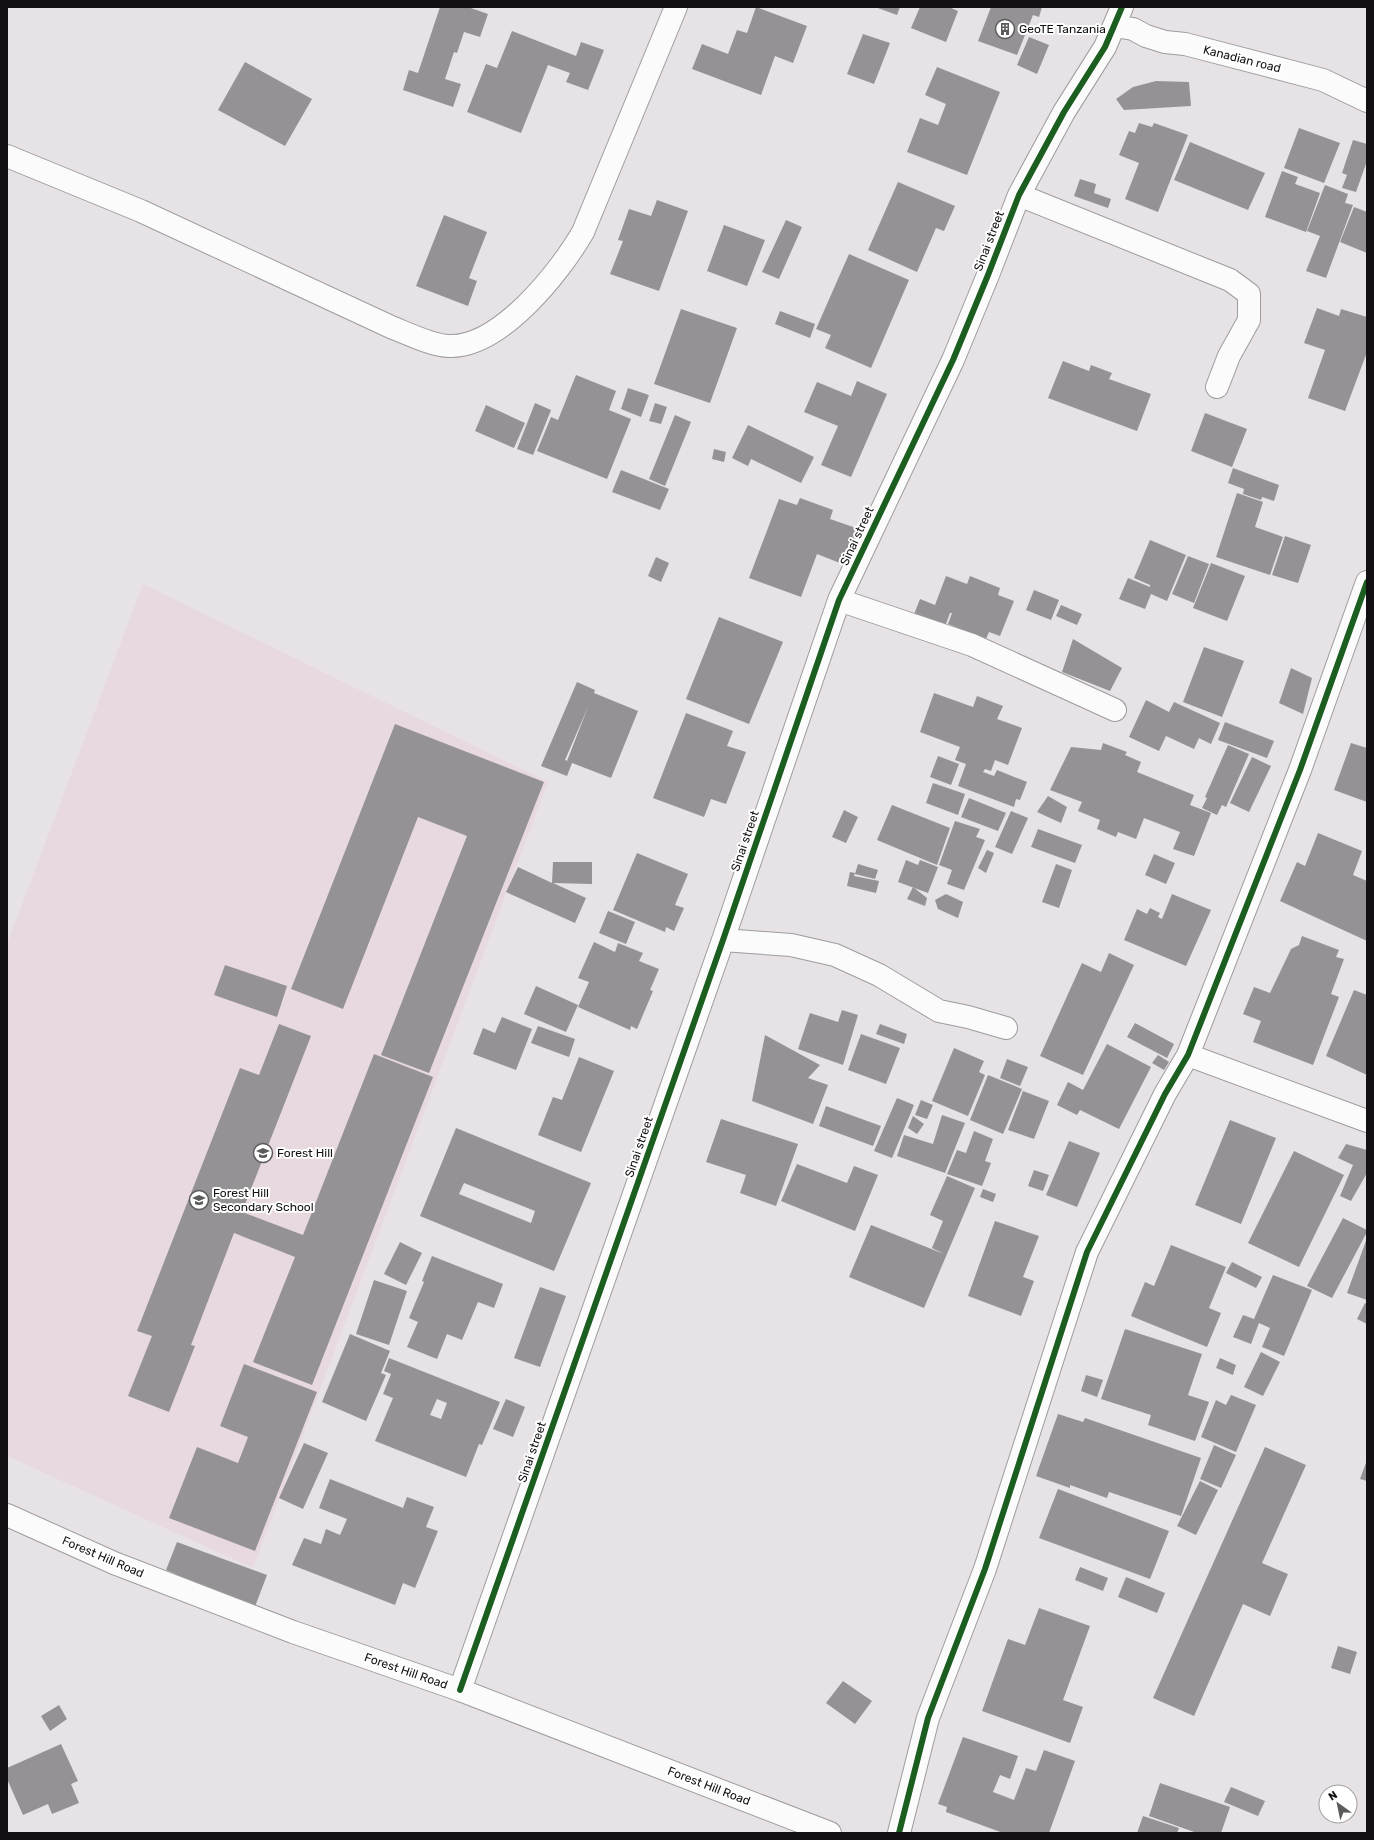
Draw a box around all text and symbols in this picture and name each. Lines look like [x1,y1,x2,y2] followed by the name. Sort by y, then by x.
[994,18,1016,40] building icon: GeoTE Tanzania
[1019,22,1106,36] place label: GeoTE Tanzania
[1202,43,1282,75] street label: Kanadian road
[971,209,1007,273] street label: Sinai street
[837,504,877,568] street label: Sinai street
[728,808,762,873] street label: Sinai street
[622,1114,656,1179] street label: Sinai street
[252,1142,274,1164] school or university icon: Forest Hill
[277,1146,333,1160] place label: Forest Hill
[213,1186,314,1214] place label: Forest Hill Secondary School
[188,1189,210,1211] school or university icon: Forest Hill Secondary School
[515,1419,549,1484] street label: Sinai street
[60,1533,146,1581] street label: Forest Hill Road
[362,1650,450,1692] street label: Forest Hill Road
[666,1764,752,1808] street label: Forest Hill Road
[1318,1784,1358,1824] north arrow
[1326,1788,1340,1804] text: N

